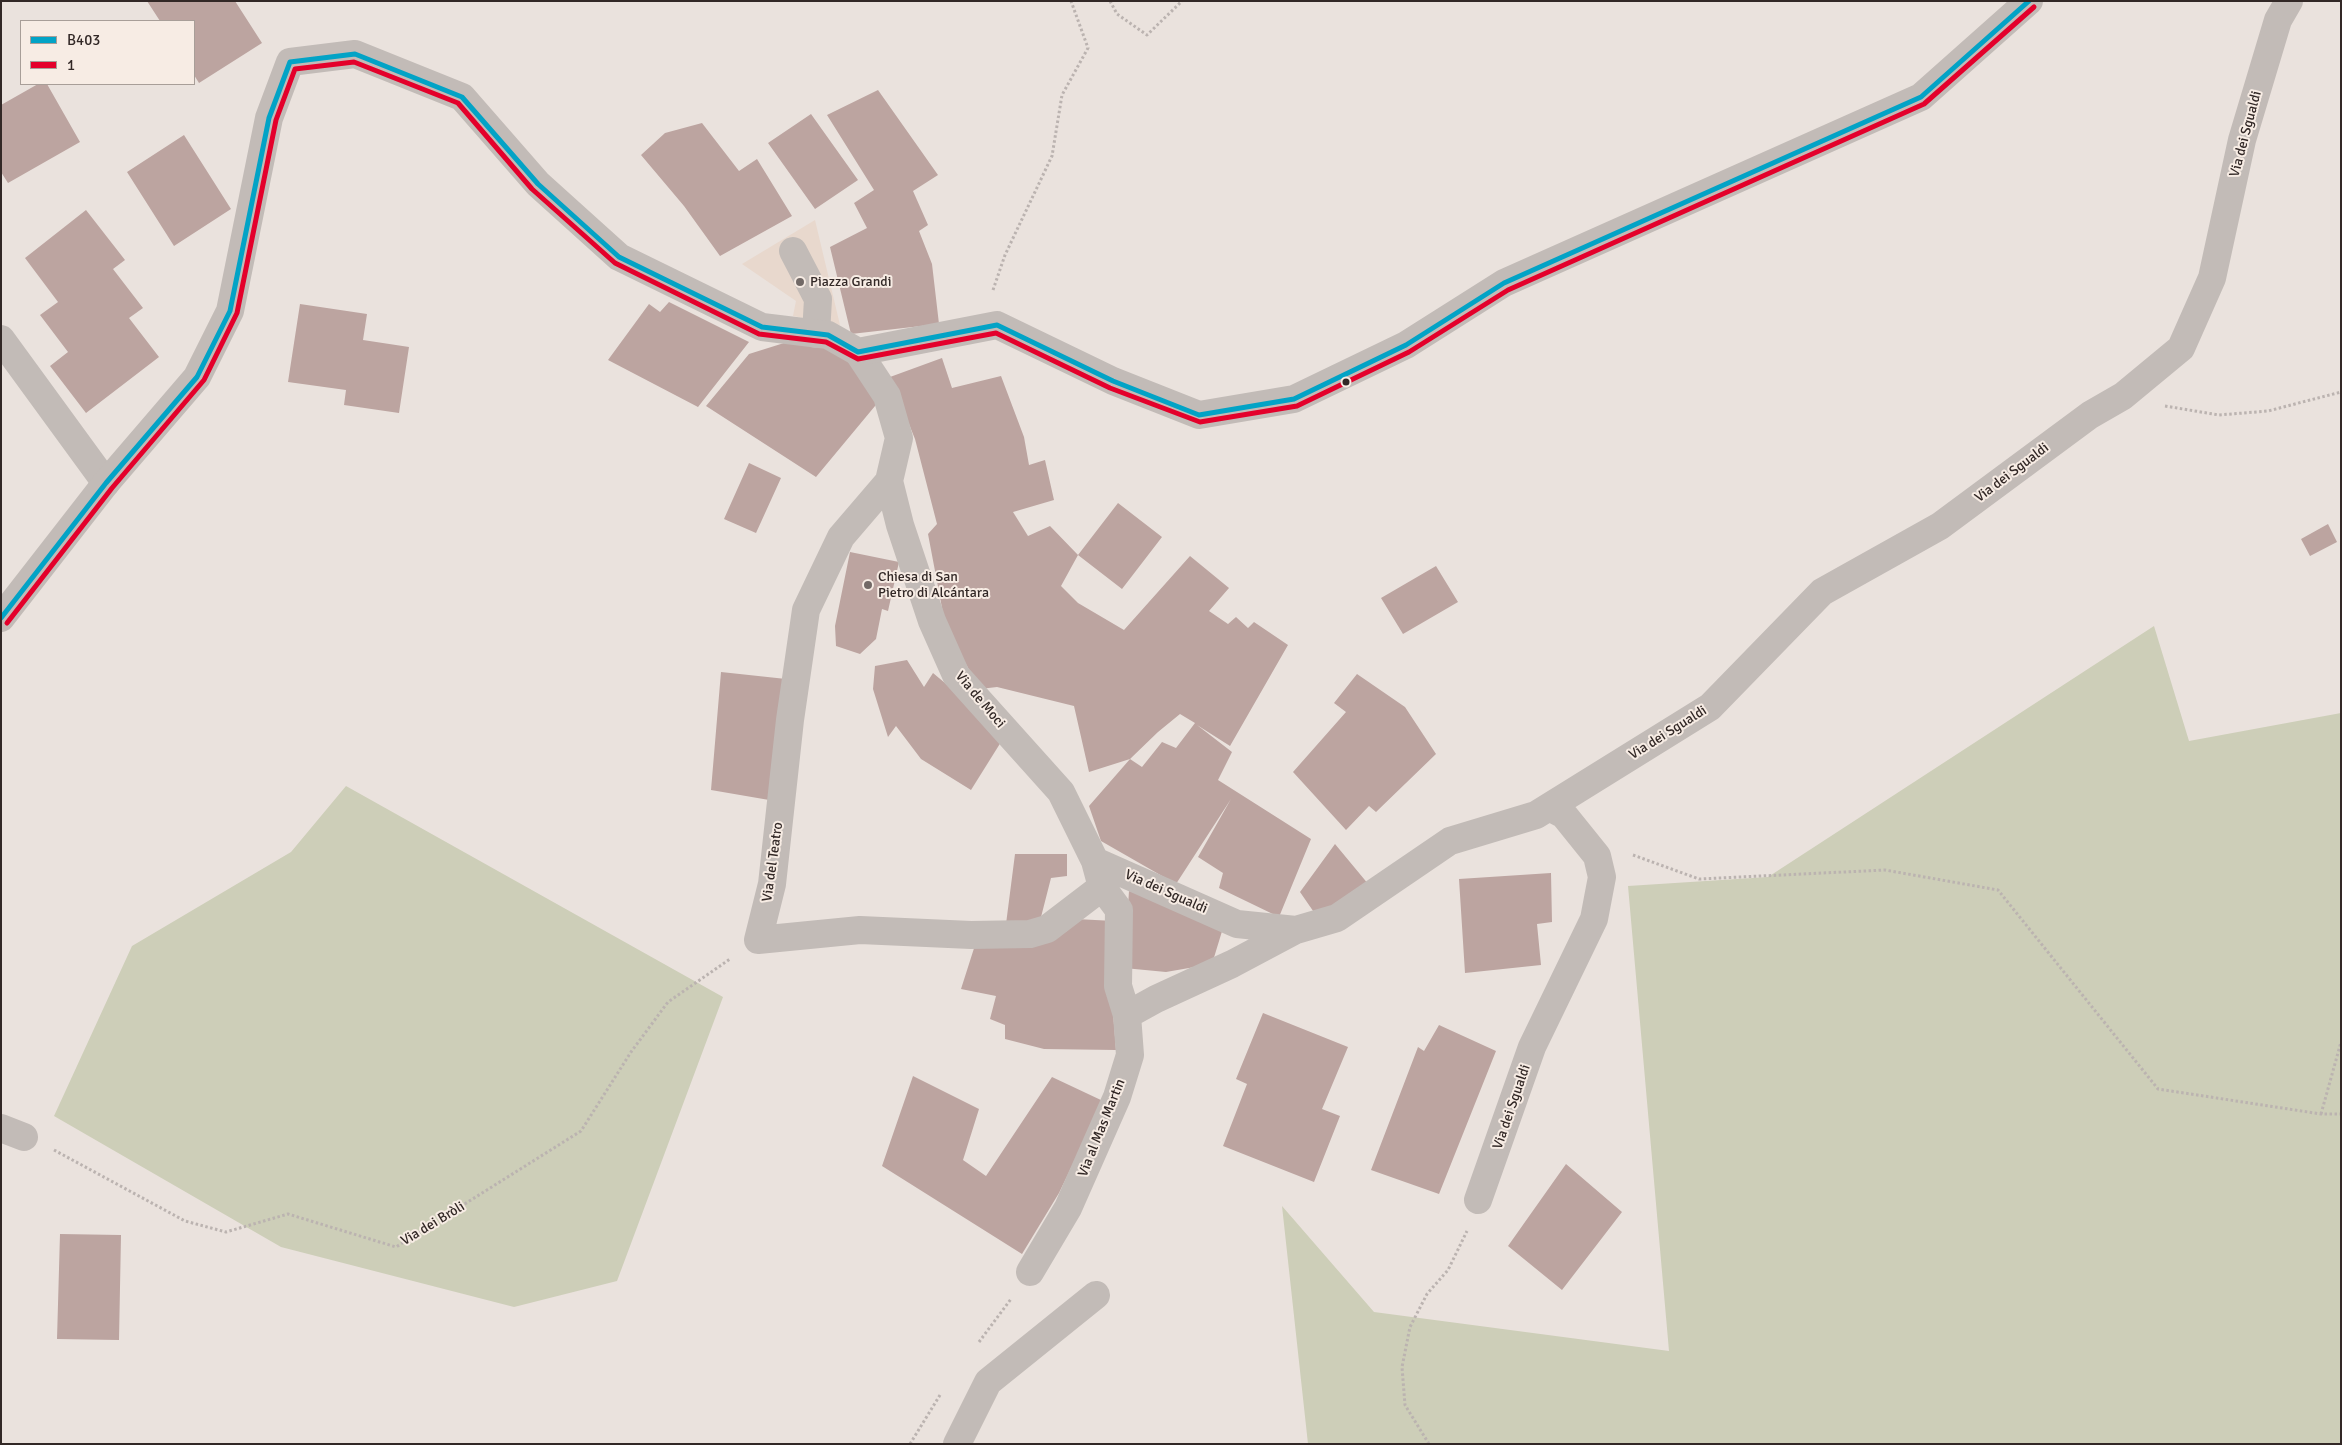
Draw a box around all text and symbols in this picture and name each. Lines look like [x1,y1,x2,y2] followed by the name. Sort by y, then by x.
[20,20,195,85] legend
[67,31,100,49] text: B403
[67,56,75,74] text: 1
[2226,89,2266,179] street label: Via dei Sgualdi
[810,274,891,290] place label: Piazza Grandi
[794,276,806,288] marker: Piazza Grandi
[1341,377,1351,387] unlabelled marker
[1972,440,2052,506] street label: Via dei Sgualdi
[878,569,989,602] place label: Chiesa di San Pietro di Alcántara
[862,579,874,591] marker: Chiesa di San Pietro di Alcántara
[952,668,1008,732] street label: Via de Moci
[1626,702,1710,764] street label: Via dei Sgualdi
[759,821,787,903] street label: Via del Teatro
[1122,866,1210,918] street label: Via dei Sgualdi
[1490,1062,1534,1152] street label: Via dei Sgualdi
[1075,1077,1129,1179] street label: Via al Mas Martin
[398,1198,468,1250] street label: Via dei Bròli

